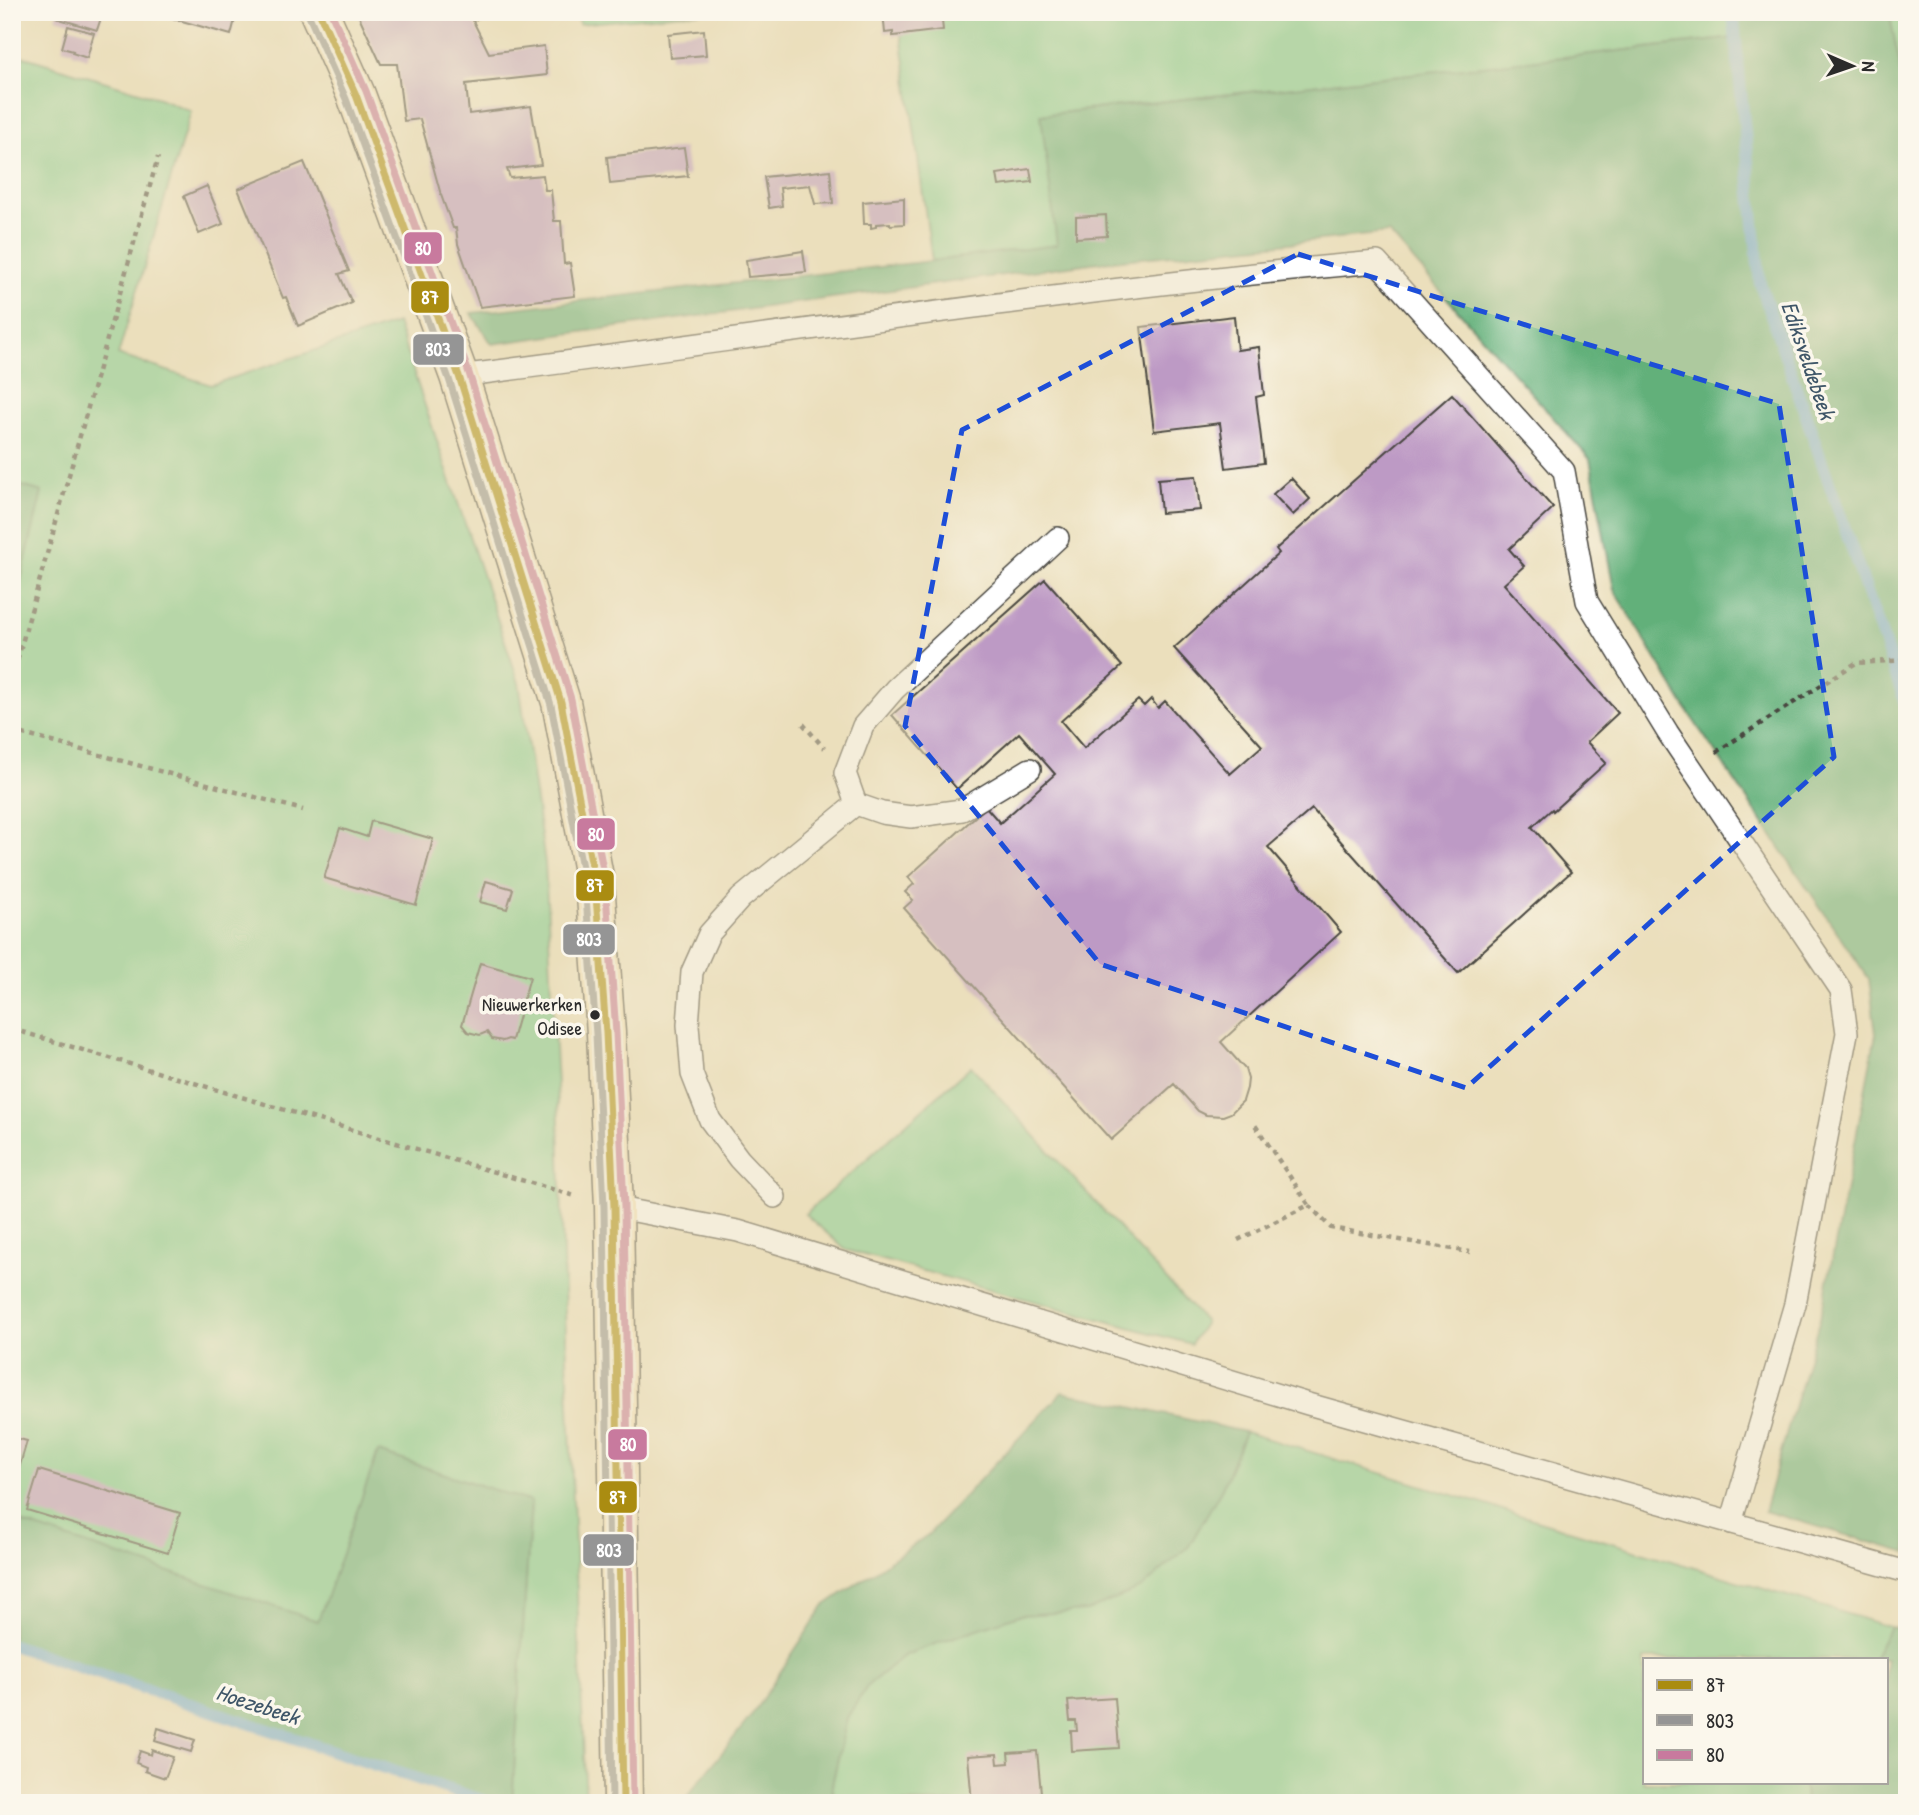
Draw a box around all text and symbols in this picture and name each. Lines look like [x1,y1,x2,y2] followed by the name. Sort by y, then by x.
[1818,32,1888,102] north arrow
[1856,61,1882,72] text: N
[403,231,443,265] line badge: 80
[415,235,432,261] text: 80
[410,280,450,314] line badge: 87
[421,284,439,310] text: 87
[1774,297,1844,425] water label: Ediksveldebeek
[412,333,465,366] line badge: 803
[425,336,451,362] text: 803
[576,817,616,851] line badge: 80
[588,821,605,847] text: 80
[575,869,615,902] line badge: 87
[586,872,604,898] text: 87
[562,923,616,956] line badge: 803
[576,926,602,952] text: 803
[482,991,582,1041] place label: Nieuwerkerken Odisee
[588,1008,602,1022] marker: Nieuwerkerken Odisee
[607,1428,648,1461] line badge: 80
[620,1431,637,1457] text: 80
[598,1480,638,1514] line badge: 87
[609,1484,627,1510] text: 87
[582,1533,635,1567] line badge: 803
[596,1537,622,1563] text: 803
[1643,1658,1888,1784] legend
[1706,1670,1726,1699] text: 87
[213,1676,306,1733] water label: Hoezebeek
[1706,1706,1734,1735] text: 803
[1706,1740,1725,1769] text: 80

